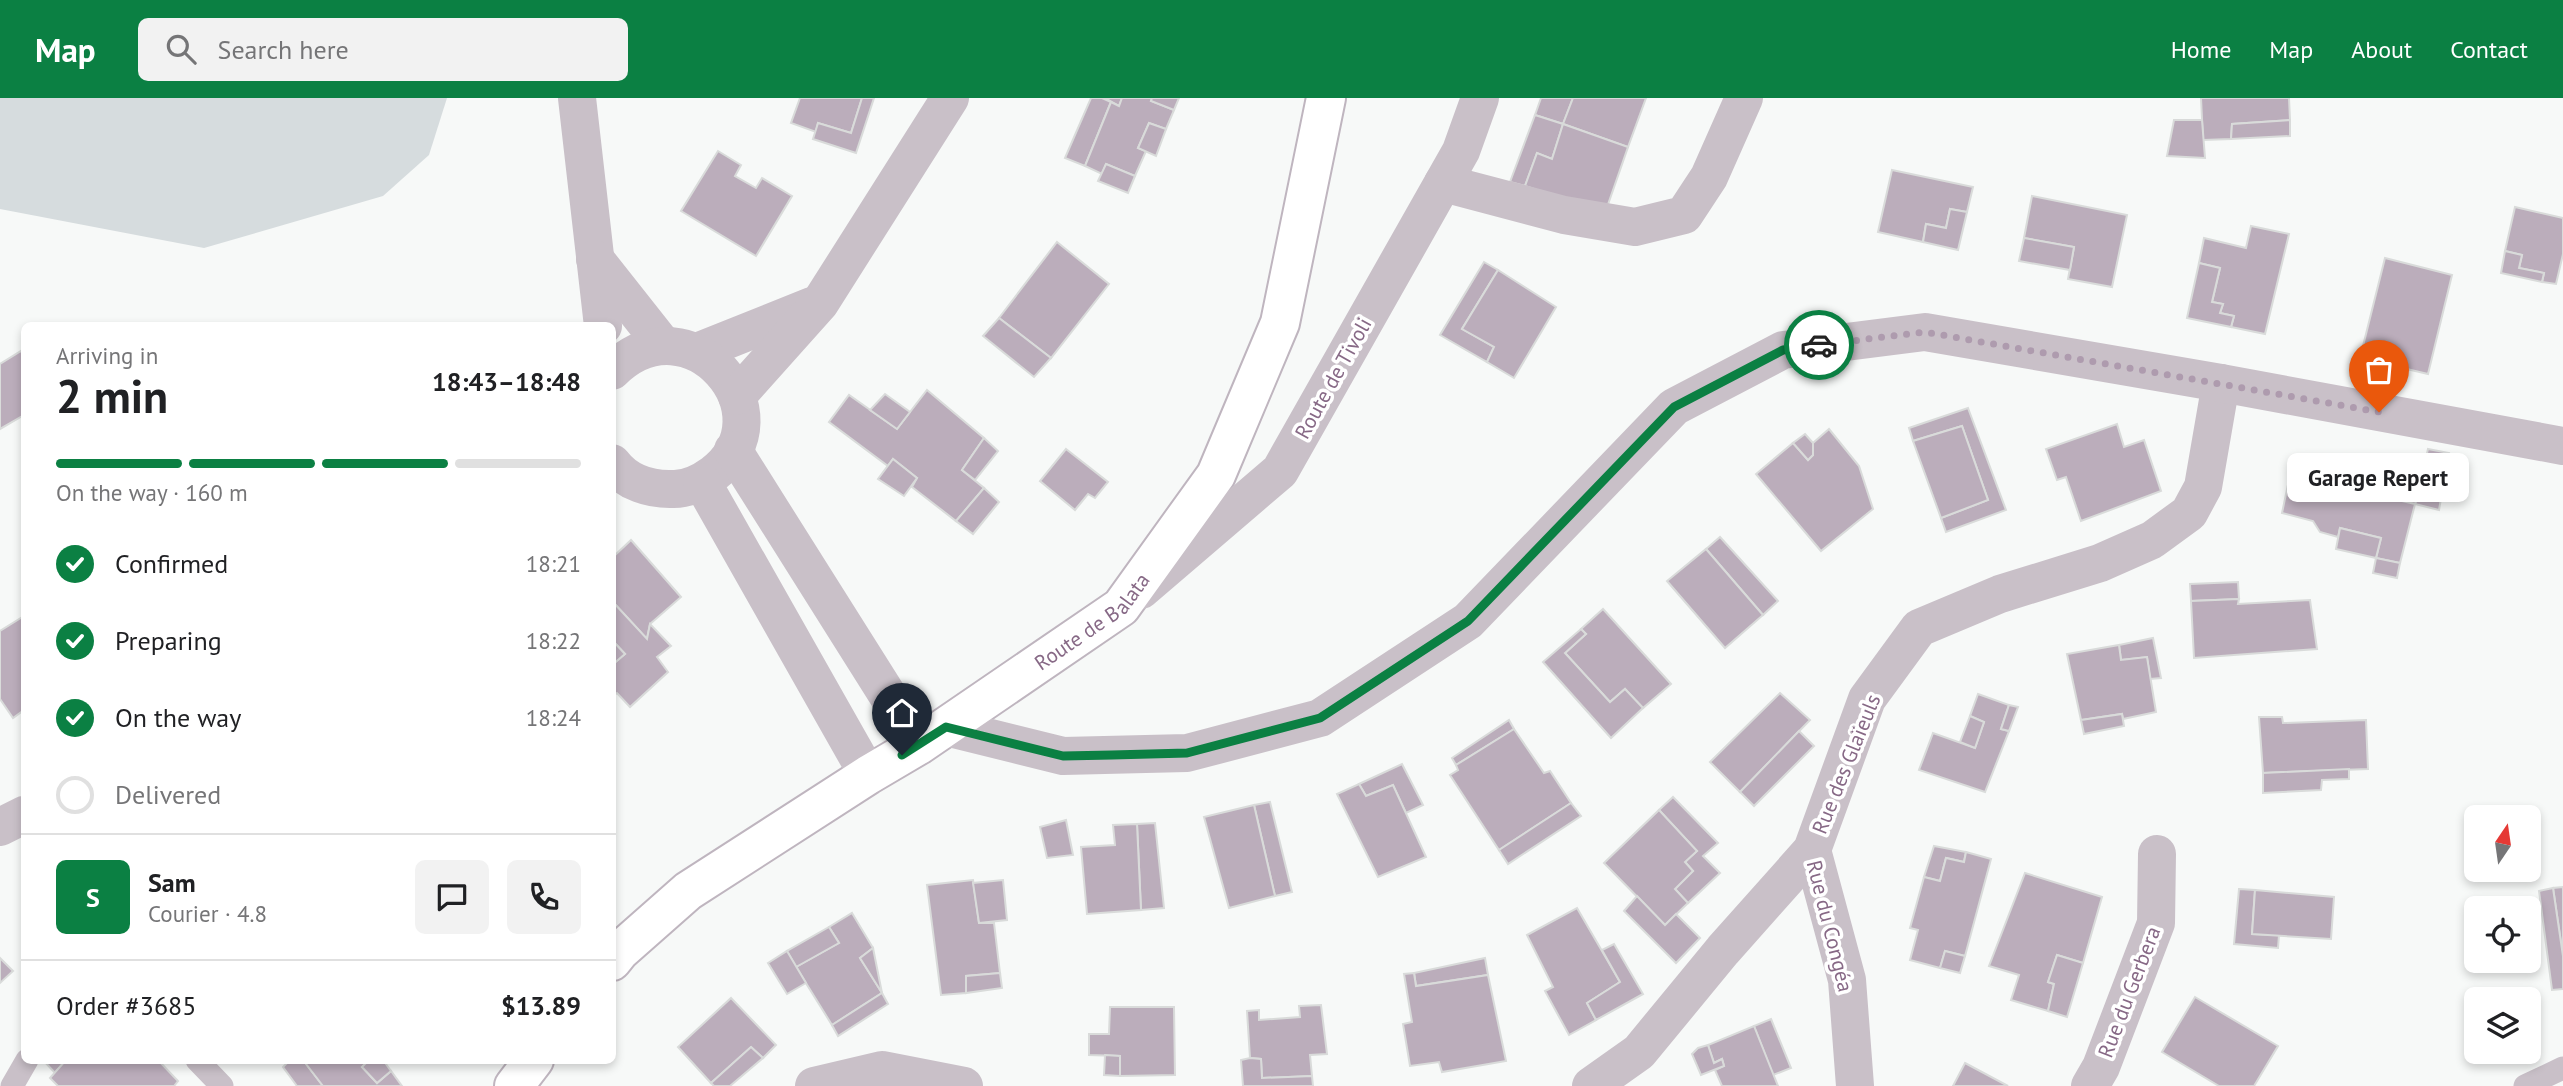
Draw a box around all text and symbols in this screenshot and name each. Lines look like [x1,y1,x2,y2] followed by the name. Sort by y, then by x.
[138,18,628,81] search box
[35,28,96,71] text: Map
[162,30,200,68] icon: search
[218,33,349,66] text: Search here
[2171,34,2231,65] text: Home
[2269,34,2313,65] text: Map
[2351,34,2412,65] text: About
[2450,34,2528,65] text: Contact
[1784,310,1854,380] courier
[1289,313,1377,443] street label: Route de Tivoli
[1800,326,1838,364] icon: car
[2349,340,2409,412] pin
[56,341,158,370] text: Arriving in
[2360,351,2398,389] icon: bag
[432,365,581,398] text: 18:43–18:48
[56,366,168,426] text: 2 min
[2288,454,2470,503] callout: Garage Repert
[2308,463,2448,492] text: Garage Repert
[56,478,248,507] text: On the way · 160 m
[56,545,94,583] icon: check
[115,547,228,580] text: Confirmed
[526,549,581,578] text: 18:21
[1029,567,1155,676] street label: Route de Balata
[56,622,94,660] icon: check
[115,624,222,657] text: Preparing
[526,626,581,655] text: 18:22
[872,683,932,755] pin
[1806,690,1886,838] street label: Rue des Glaïeuls
[883,694,921,732] icon: home
[56,699,94,737] icon: check
[115,701,241,734] text: On the way
[526,703,581,732] text: 18:24
[115,778,221,811] text: Delivered
[2464,805,2541,882] north arrow
[2464,805,2541,1064] map controls
[1801,857,1859,995] street label: Rue du Congéa
[415,860,489,934] button: chat
[507,860,581,934] button: phone
[148,866,196,899] text: Sam
[86,881,100,914] text: S
[2464,896,2541,973] button: locate
[148,899,267,928] text: Courier · 4.8
[2092,923,2166,1061] street label: Rue du Gerbera
[2464,987,2541,1064] button: layers
[56,989,196,1022] text: Order #3685
[501,989,581,1022] text: $13.89

